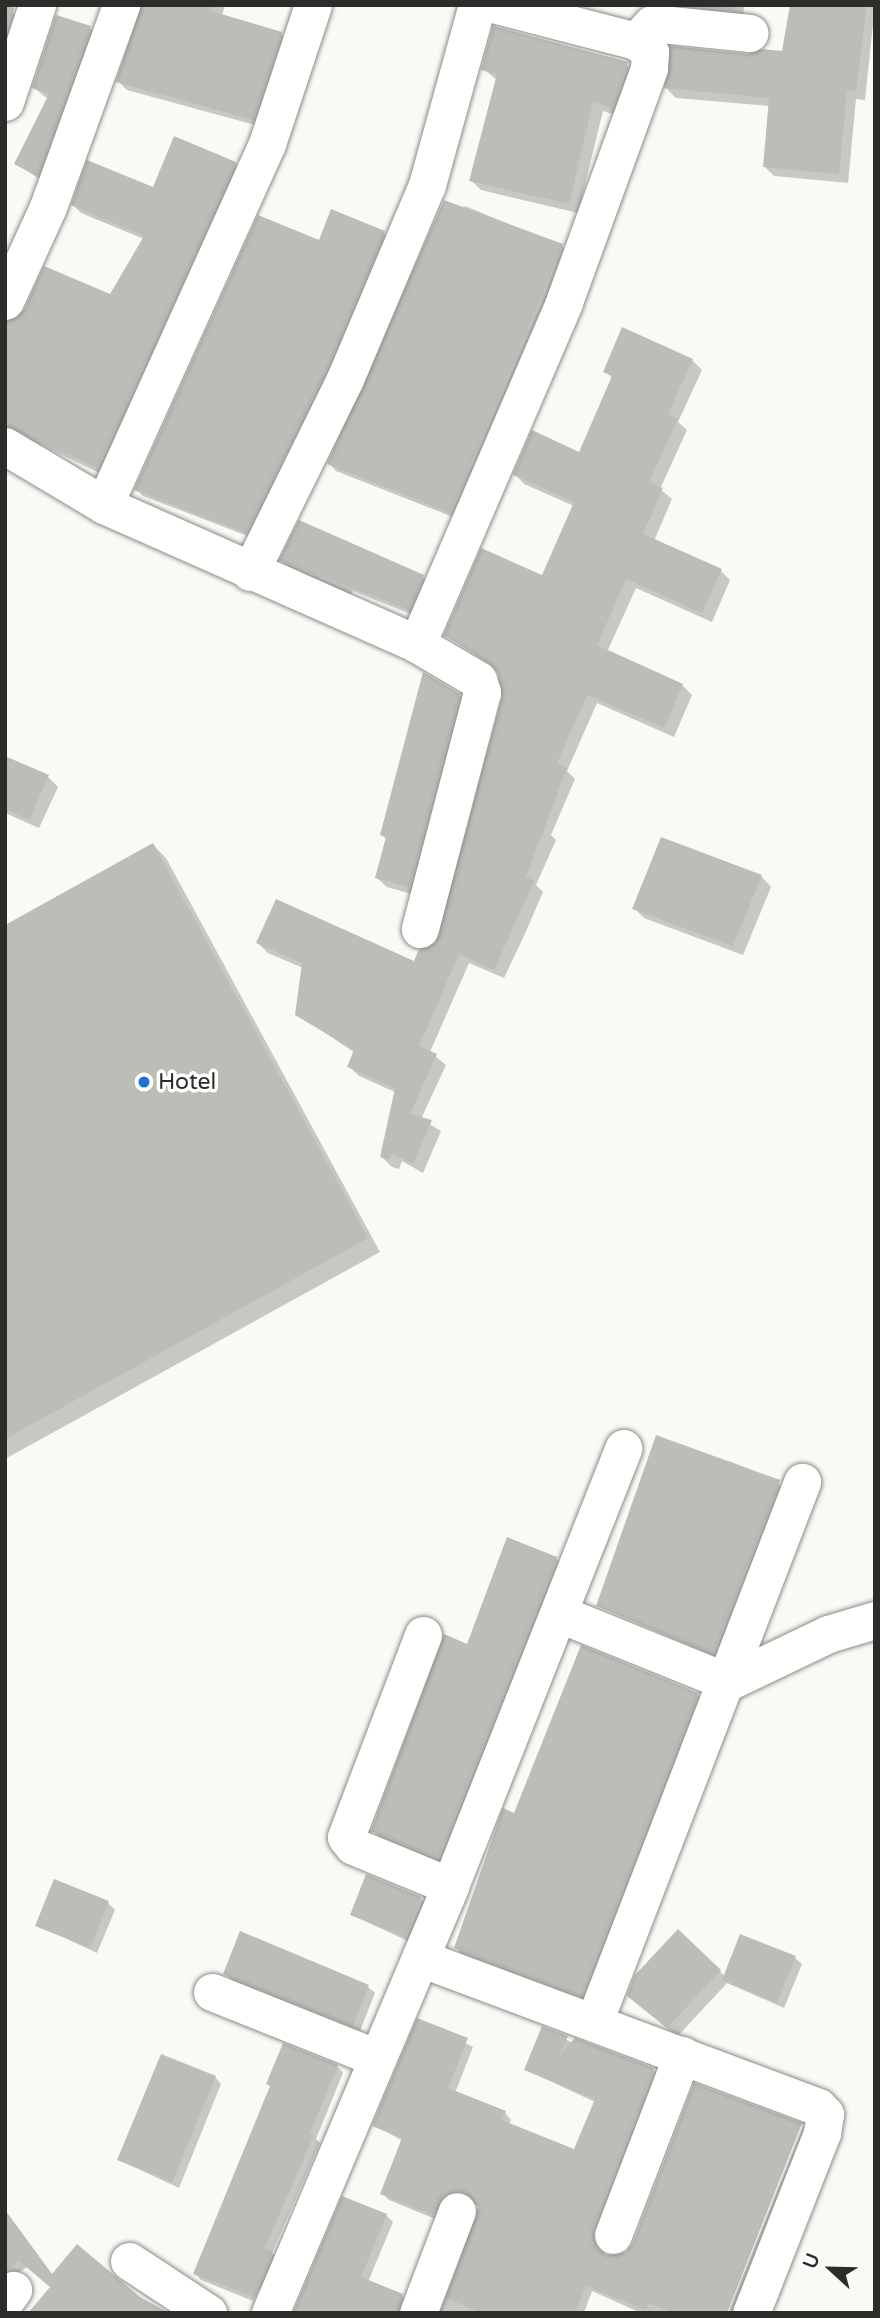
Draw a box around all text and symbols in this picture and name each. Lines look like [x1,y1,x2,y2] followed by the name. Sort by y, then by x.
[158,1068,216,1096] place label: Hotel
[136,1074,152,1090] marker: Hotel
[796,2234,866,2304] north arrow
[799,2250,824,2272] text: U

